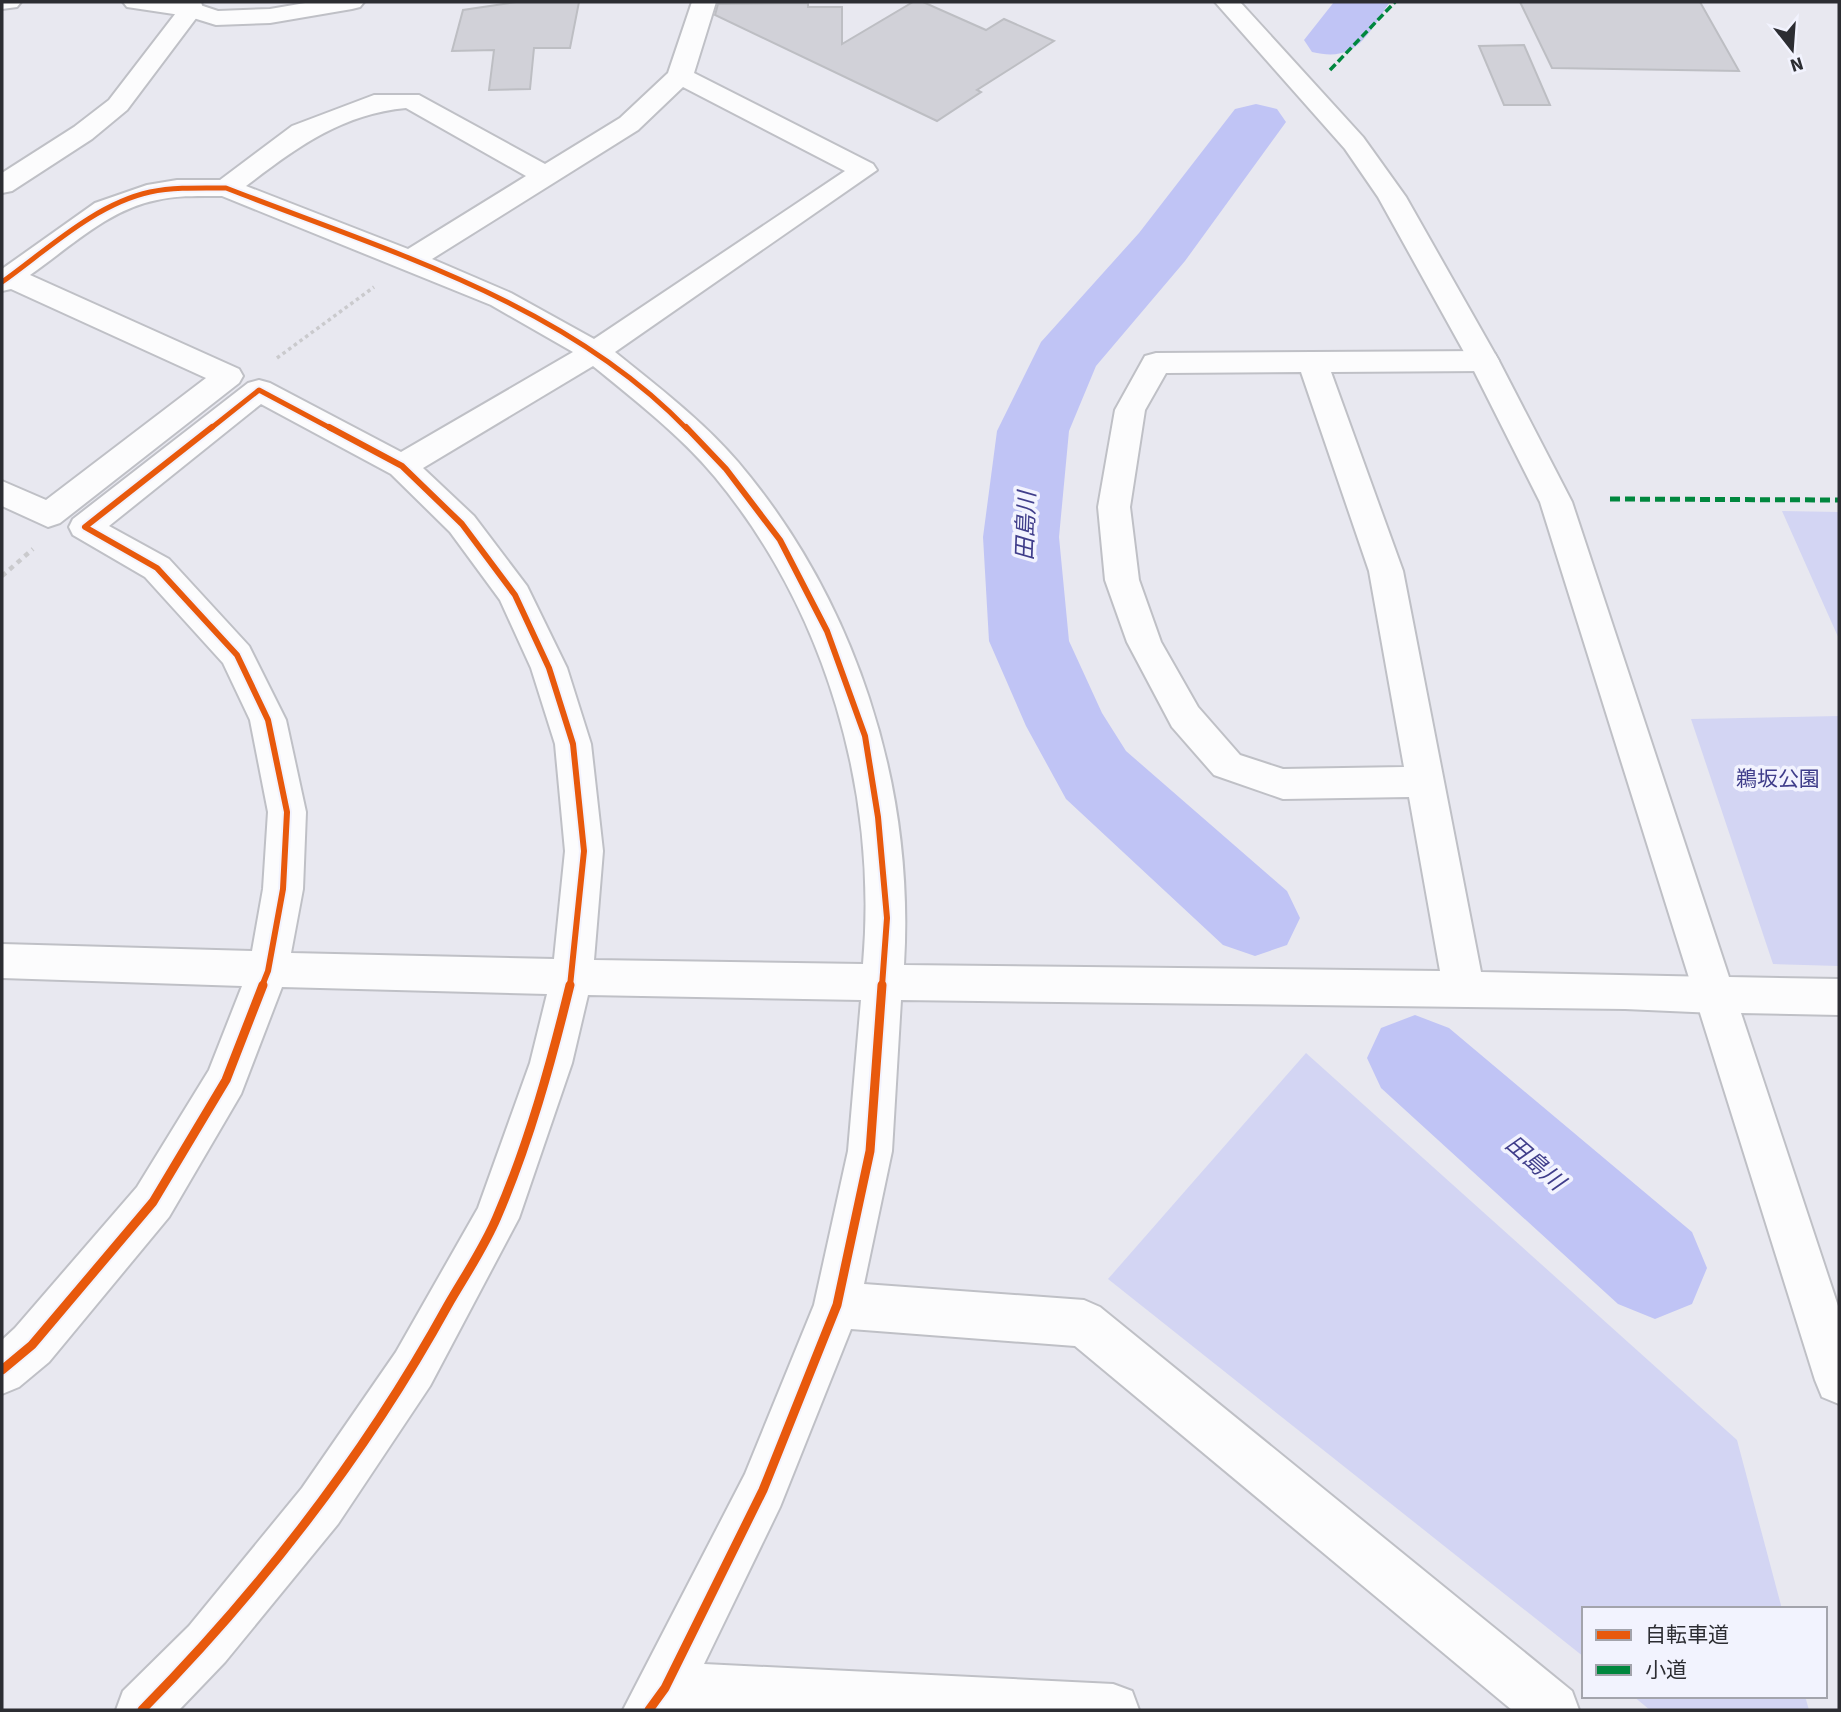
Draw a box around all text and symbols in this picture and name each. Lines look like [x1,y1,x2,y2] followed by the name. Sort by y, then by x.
[1757,14,1827,84] north arrow
[1787,49,1807,79] text: N
[1008,488,1044,561] water label: 田島川
[1736,764,1820,794] park label: 鵜坂公園
[1498,1128,1574,1200] water label: 田島川
[1582,1607,1827,1698] legend
[1645,1620,1729,1650] text: 自転車道
[1645,1655,1687,1685] text: 小道

